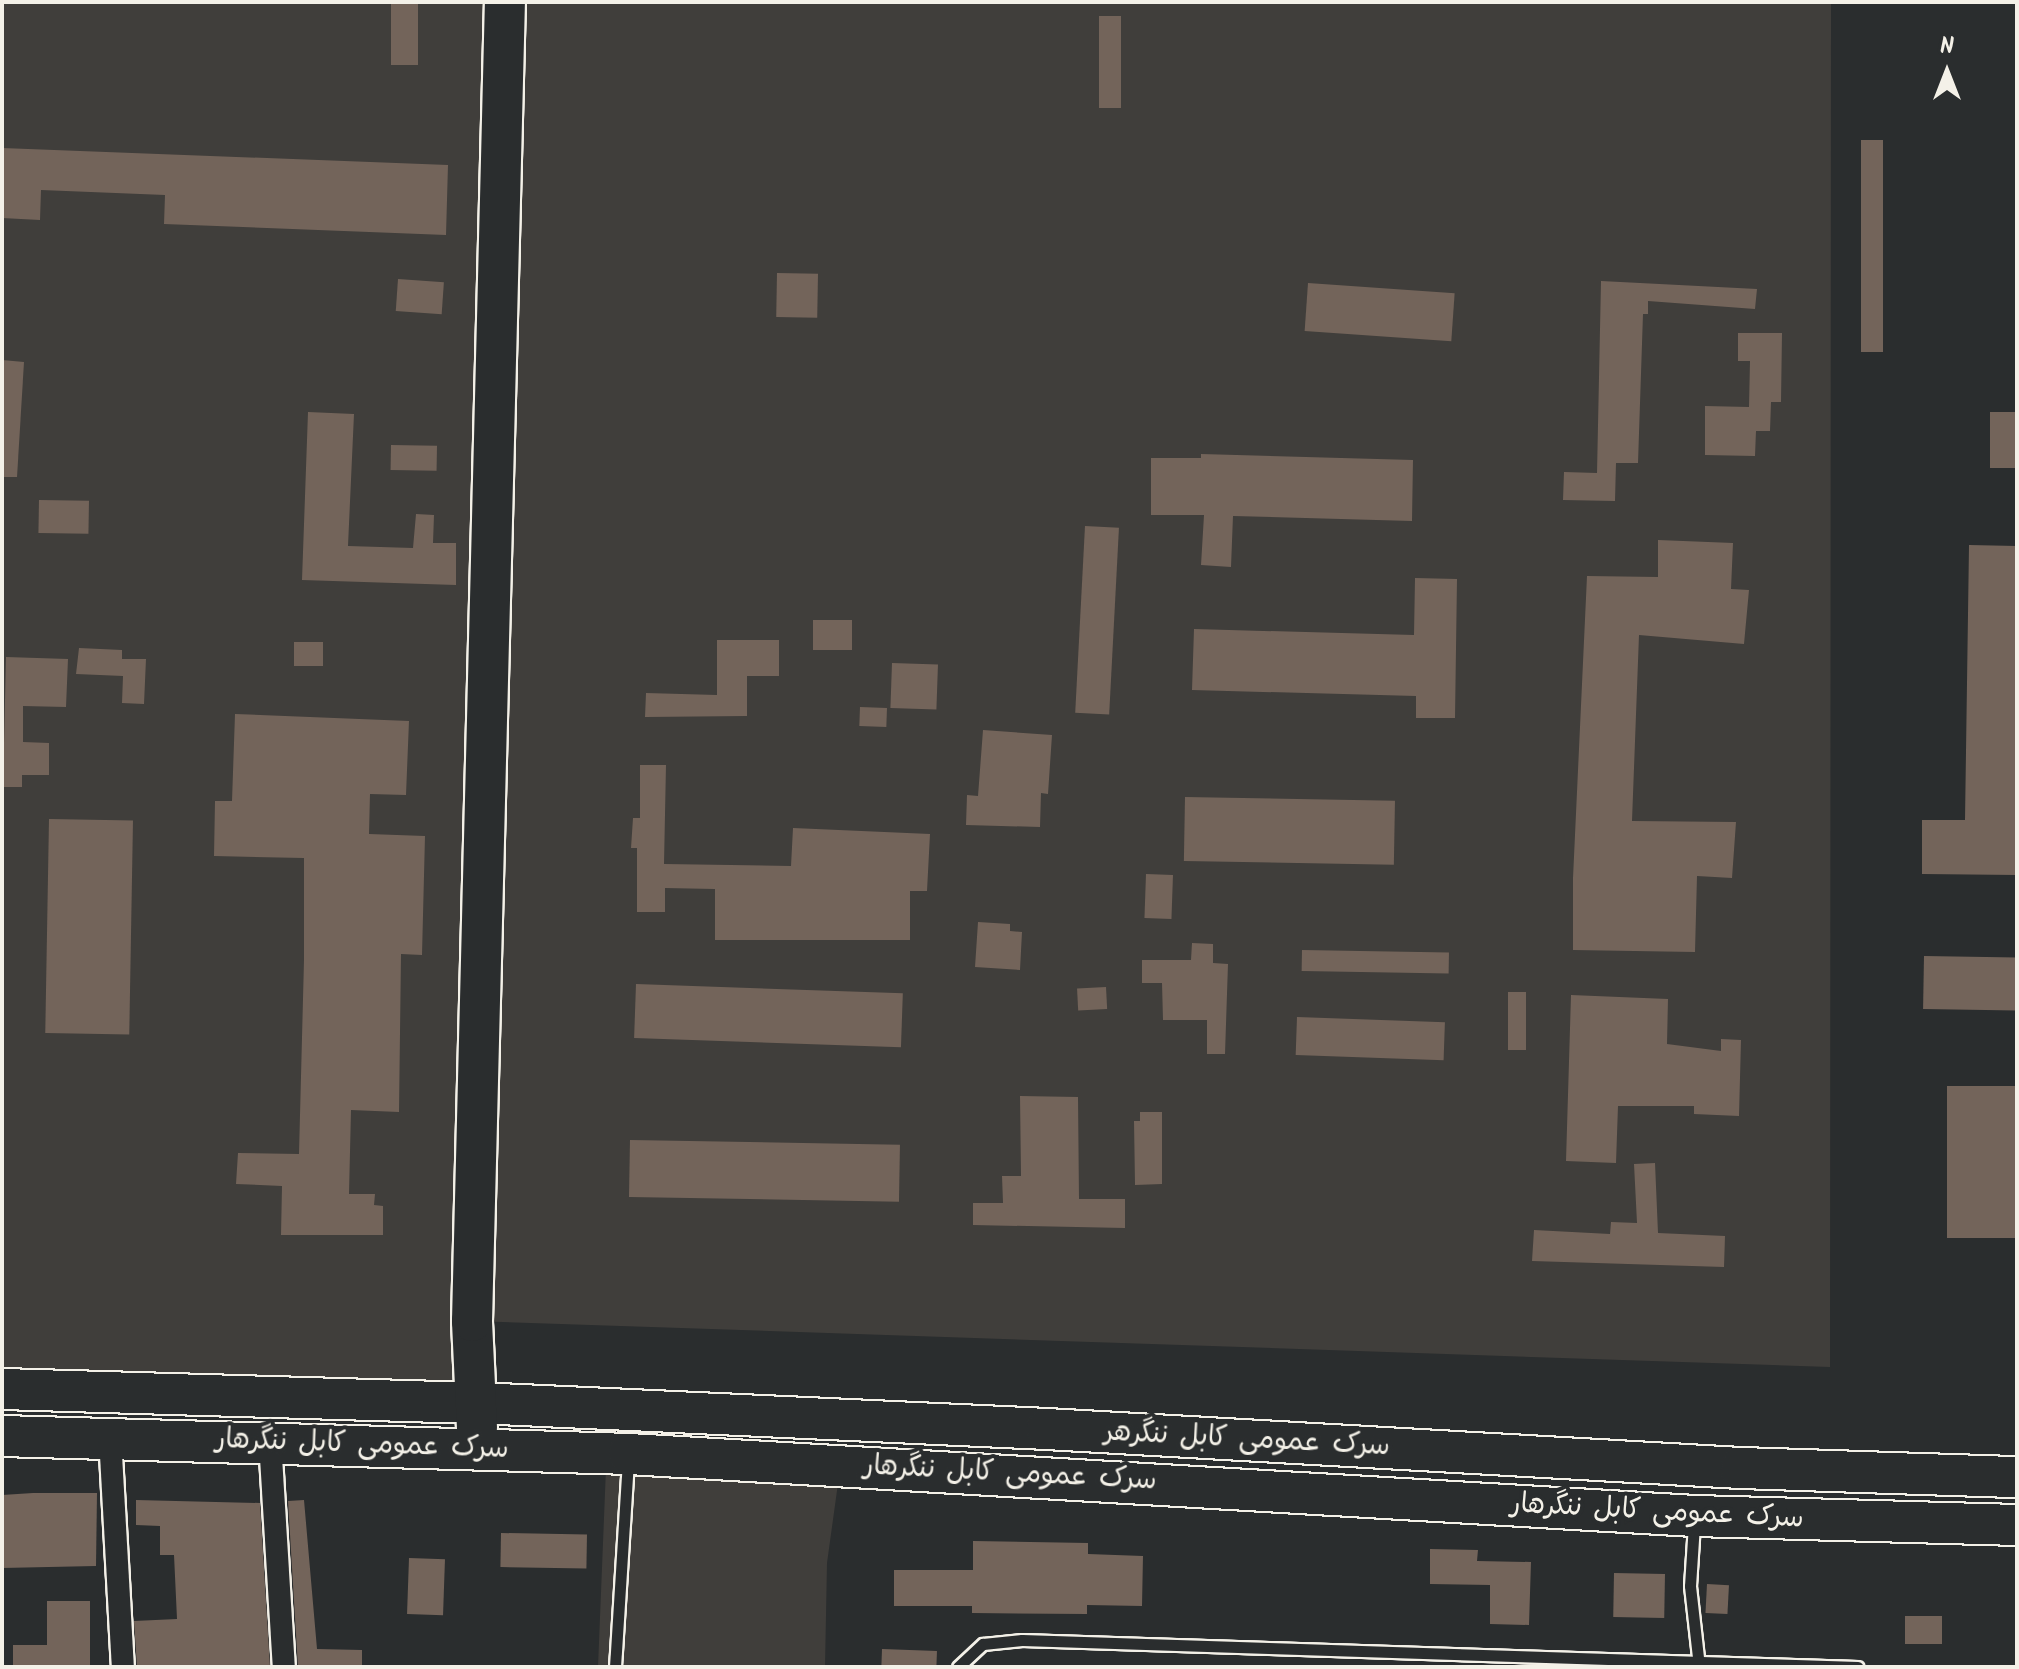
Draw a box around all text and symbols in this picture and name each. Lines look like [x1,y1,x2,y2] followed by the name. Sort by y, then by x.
[1940,30,1954,65] text: N
[1907,32,1987,112] north arrow
[1103,1416,1391,1464] street label: سرک عمومی کابل ننگرهر
[215,1423,509,1467] street label: سرک عمومی کابل ننگرهار
[862,1450,1158,1498] street label: سرک عمومی کابل ننگرهار
[1509,1488,1805,1536] street label: سرک عمومی کابل ننگرهار

